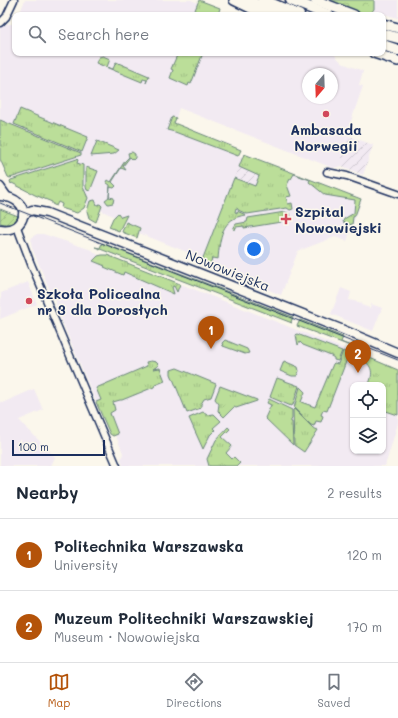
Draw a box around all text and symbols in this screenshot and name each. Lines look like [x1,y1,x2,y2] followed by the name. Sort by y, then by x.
[12,12,386,56] search box
[26,23,48,45] icon: search
[58,24,149,44] text: Search here
[302,68,338,104] north arrow
[321,109,331,119] marker: Ambasada Norwegii
[290,120,362,155] place label: Ambasada Norwegii
[295,202,382,237] place label: Szpital Nowowiejski
[280,213,292,225] marker: Szpital Nowowiejski
[244,239,264,259] your location
[183,244,273,296] street label: Nowowiejska
[37,284,168,319] place label: Szkoła Policealna nr 3 dla Dorosłych
[24,296,34,306] marker: Szkoła Policealna nr 3 dla Dorosłych
[198,316,224,349] pin: 1
[345,340,371,373] pin: 2
[350,382,386,454] map controls
[350,382,386,418] button: locate
[350,418,386,454] button: layers
[12,438,105,457] scale bar
[18,439,49,454] text: 100 m
[16,481,78,503] text: Nearby
[327,484,382,501] text: 2 results
[54,536,244,556] text: Politechnika Warszawska
[26,546,32,563] text: 1
[346,546,382,563] text: 120 m
[54,556,118,573] text: University
[54,608,314,628] text: Muzeum Politechniki Warszawskiej
[25,618,33,635] text: 2
[346,618,382,635] text: 170 m
[54,628,200,645] text: Museum · Nowowiejska
[48,671,70,710] tab: Map
[166,671,222,710] tab: Directions
[317,671,350,710] tab: Saved

